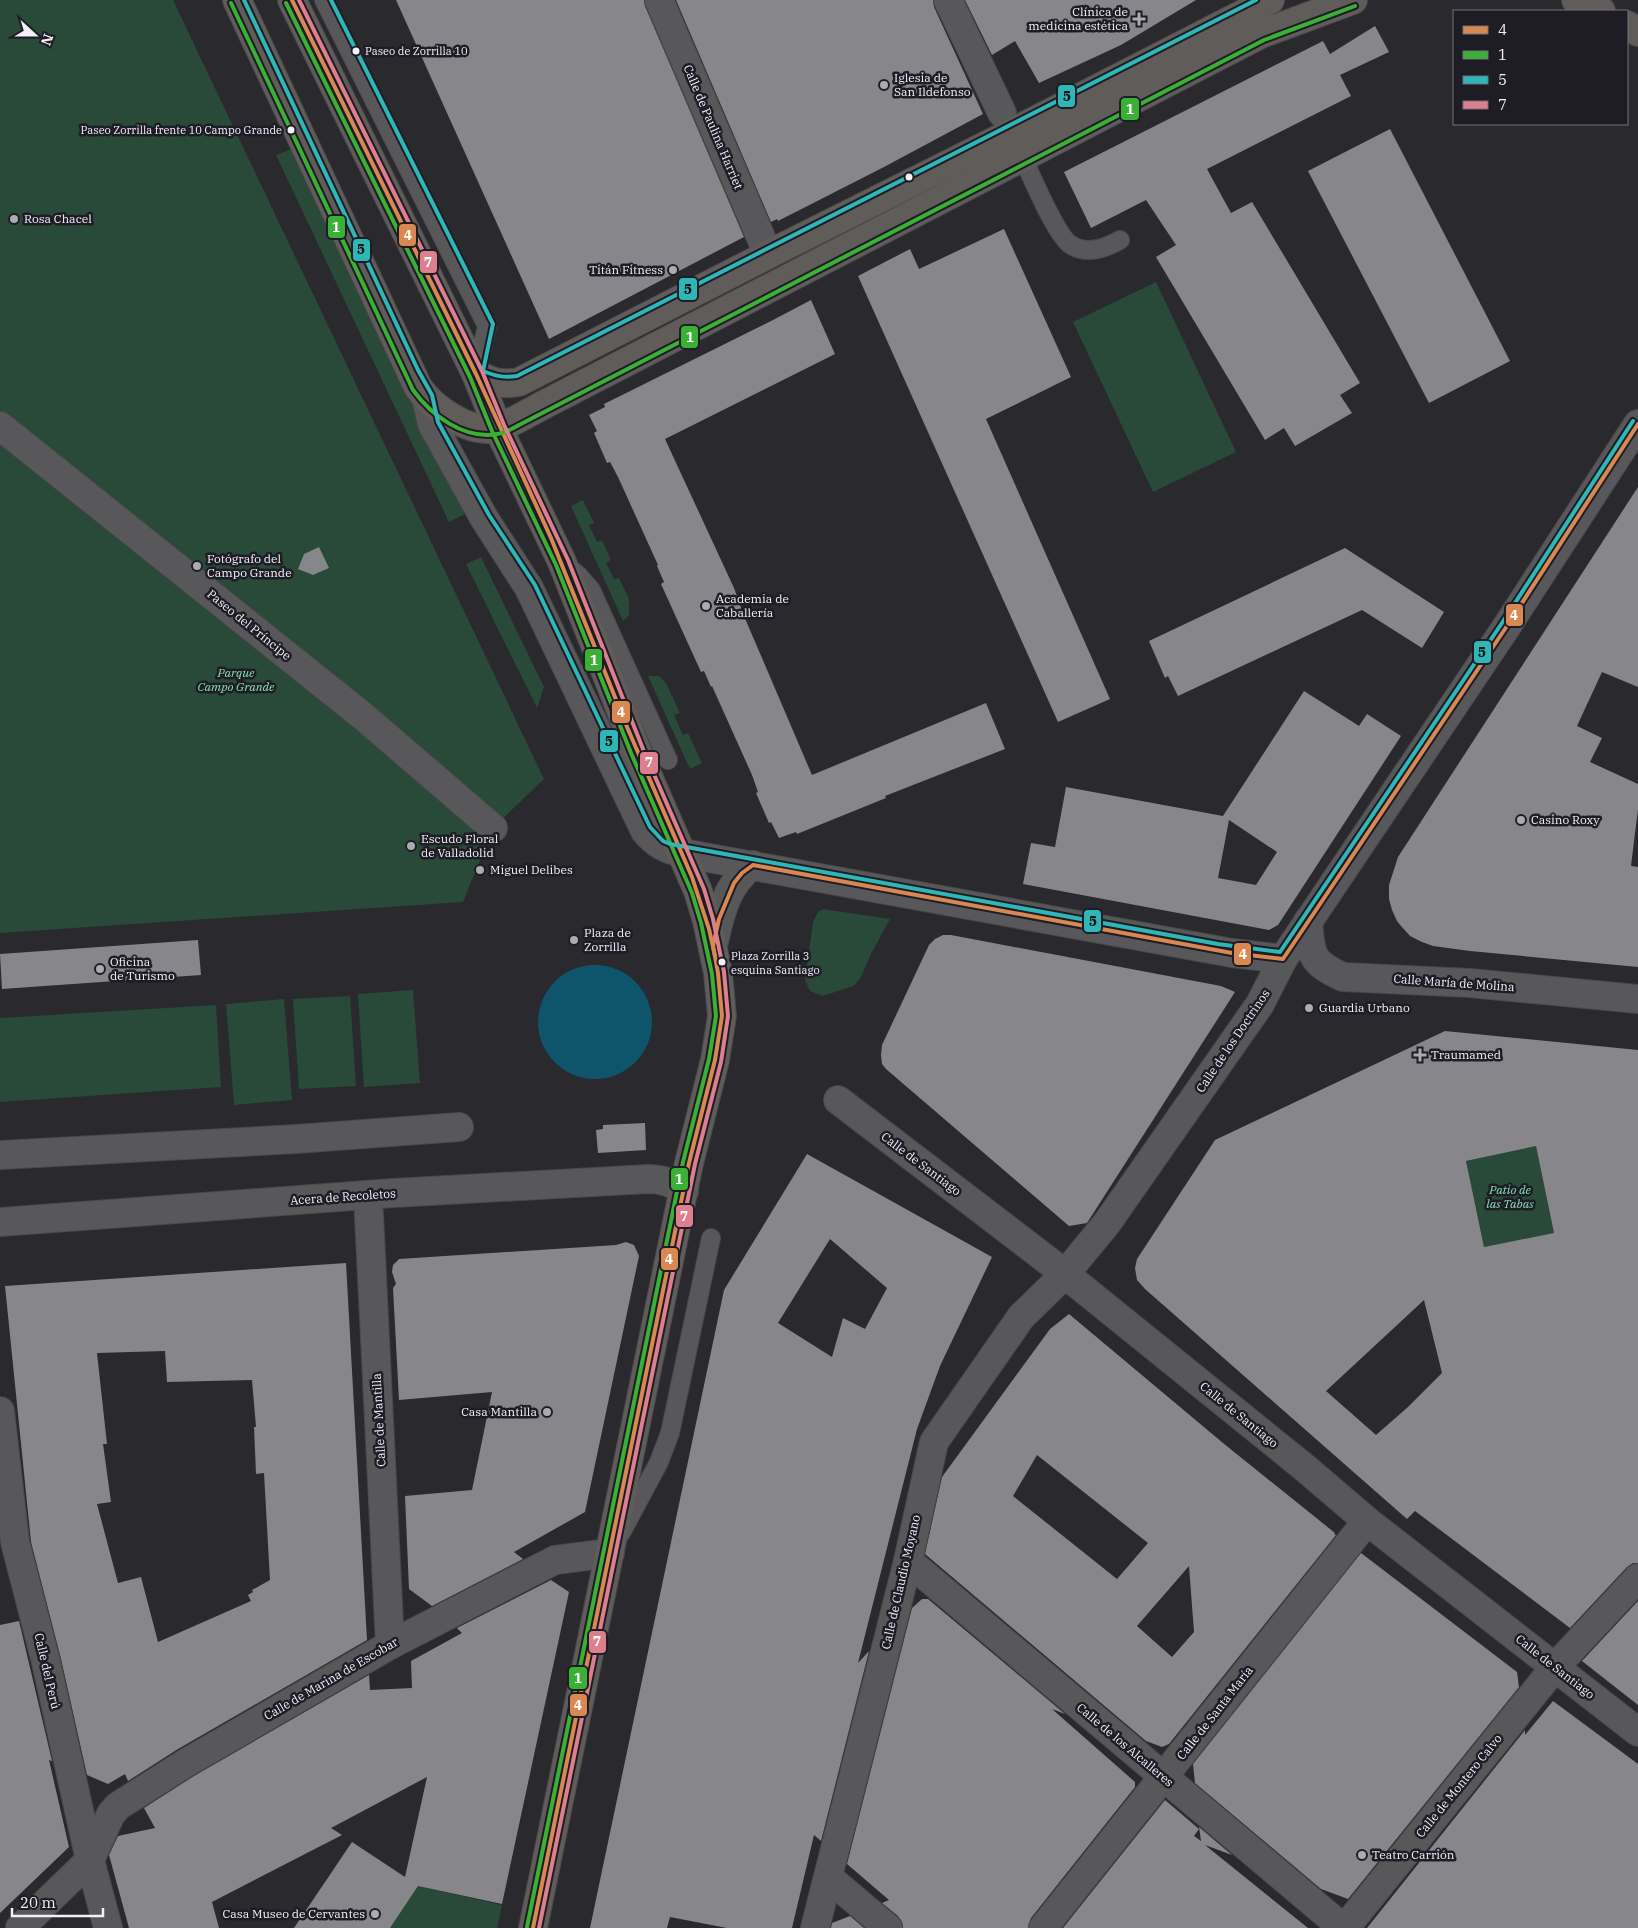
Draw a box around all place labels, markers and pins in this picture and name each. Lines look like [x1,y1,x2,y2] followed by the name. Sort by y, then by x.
[1028,4,1128,33] place label: Clínica de medicina estética
[1132,12,1146,26] marker: Clínica de medicina estética
[365,44,468,58] place label: Paseo de Zorrilla 10
[351,46,361,56] marker: Paseo de Zorrilla 10
[894,70,971,99] place label: Iglesia de San Ildefonso
[878,79,890,91] marker: Iglesia de San Ildefonso
[81,123,282,137] place label: Paseo Zorrilla frente 10 Campo Grande
[286,125,296,135] marker: Paseo Zorrilla frente 10 Campo Grande
[904,172,914,182] unlabelled marker
[24,211,92,226] place label: Rosa Chacel
[8,213,20,225] marker: Rosa Chacel
[589,262,663,277] place label: Titán Fitness
[667,264,679,276] marker: Titán Fitness
[207,551,292,580] place label: Fotógrafo del Campo Grande
[191,560,203,572] marker: Fotógrafo del Campo Grande
[716,591,789,620] place label: Academia de Caballería
[700,600,712,612] marker: Academia de Caballería
[1531,812,1600,827] place label: Casino Roxy
[1515,814,1527,826] marker: Casino Roxy
[421,831,499,860] place label: Escudo Floral de Valladolid
[405,840,417,852] marker: Escudo Floral de Valladolid
[490,862,573,877] place label: Miguel Delibes
[474,864,486,876] marker: Miguel Delibes
[584,925,631,954] place label: Plaza de Zorrilla
[568,934,580,946] marker: Plaza de Zorrilla
[731,949,820,977] place label: Plaza Zorrilla 3 esquina Santiago
[110,954,175,983] place label: Oficina de Turismo
[717,957,727,967] marker: Plaza Zorrilla 3 esquina Santiago
[94,963,106,975] marker: Oficina de Turismo
[1319,1000,1410,1015] place label: Guardia Urbano
[1303,1002,1315,1014] marker: Guardia Urbano
[1431,1047,1501,1062] place label: Traumamed
[1413,1048,1427,1062] marker: Traumamed
[461,1404,537,1419] place label: Casa Mantilla
[541,1406,553,1418] marker: Casa Mantilla
[1372,1847,1455,1862] place label: Teatro Carrión
[1356,1849,1368,1861] marker: Teatro Carrión
[223,1906,365,1921] place label: Casa Museo de Cervantes
[369,1908,381,1920] marker: Casa Museo de Cervantes

